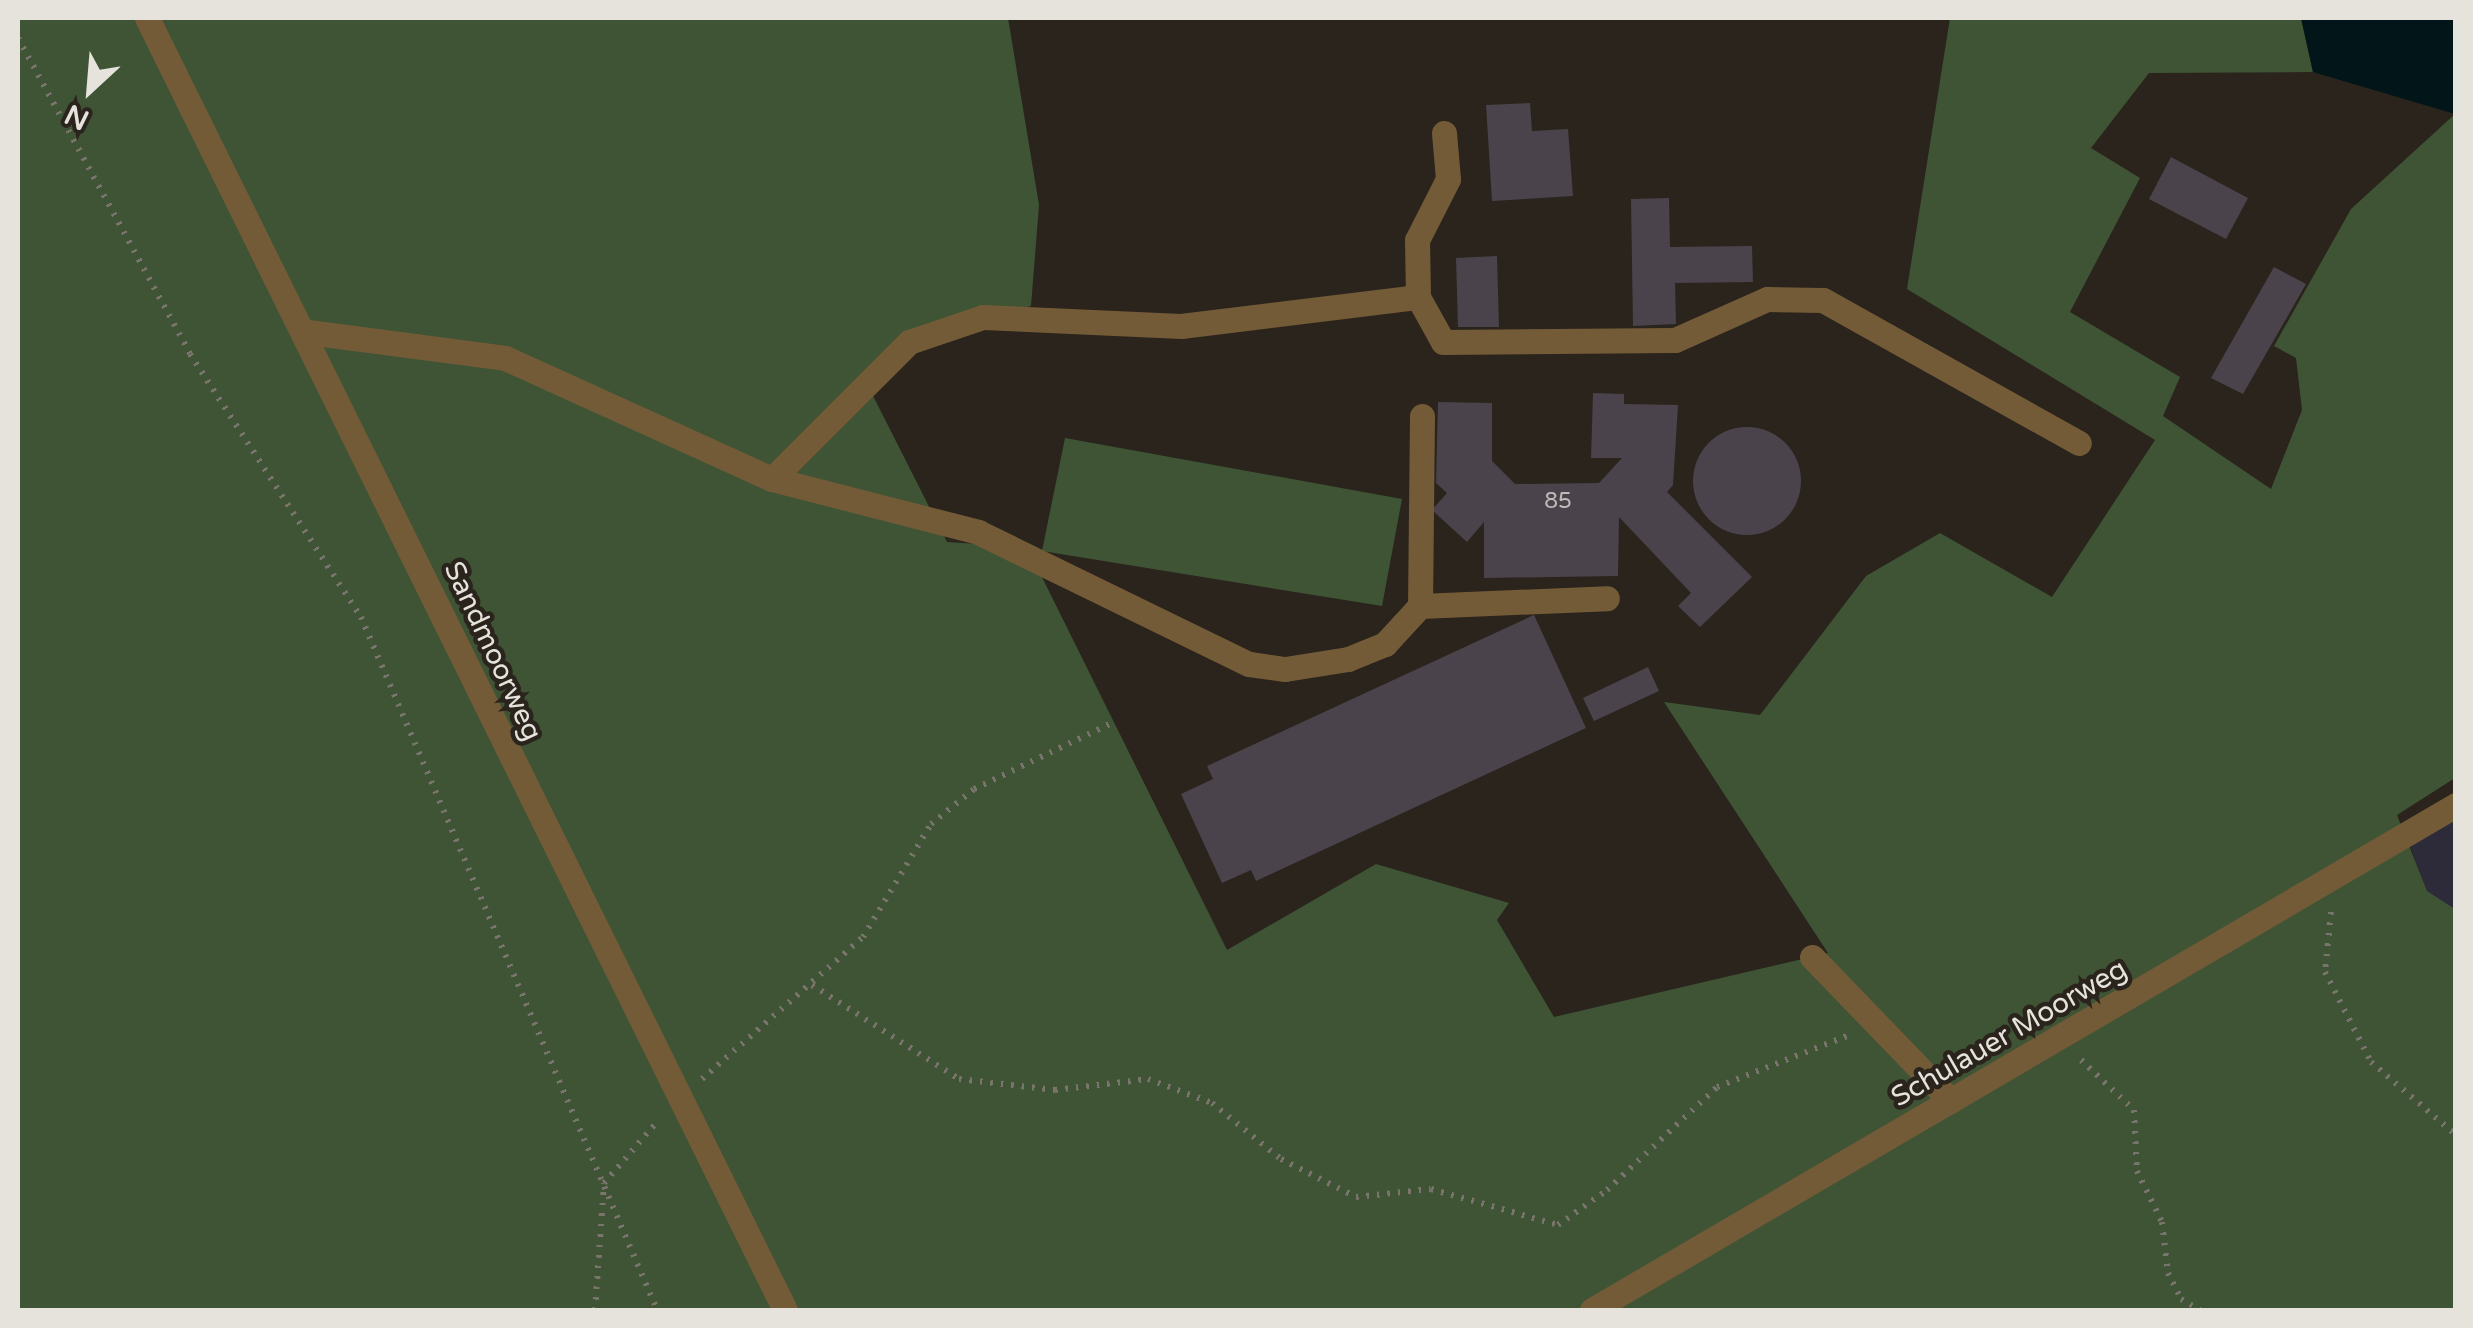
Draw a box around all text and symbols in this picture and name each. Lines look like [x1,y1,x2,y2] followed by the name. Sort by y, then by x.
[40,40,140,140] north arrow
[59,97,94,137] text: N
[1544,489,1572,515] house number: 85
[437,556,549,746] street label: Sandmoorweg
[1885,952,2133,1114] street label: Schulauer Moorweg

